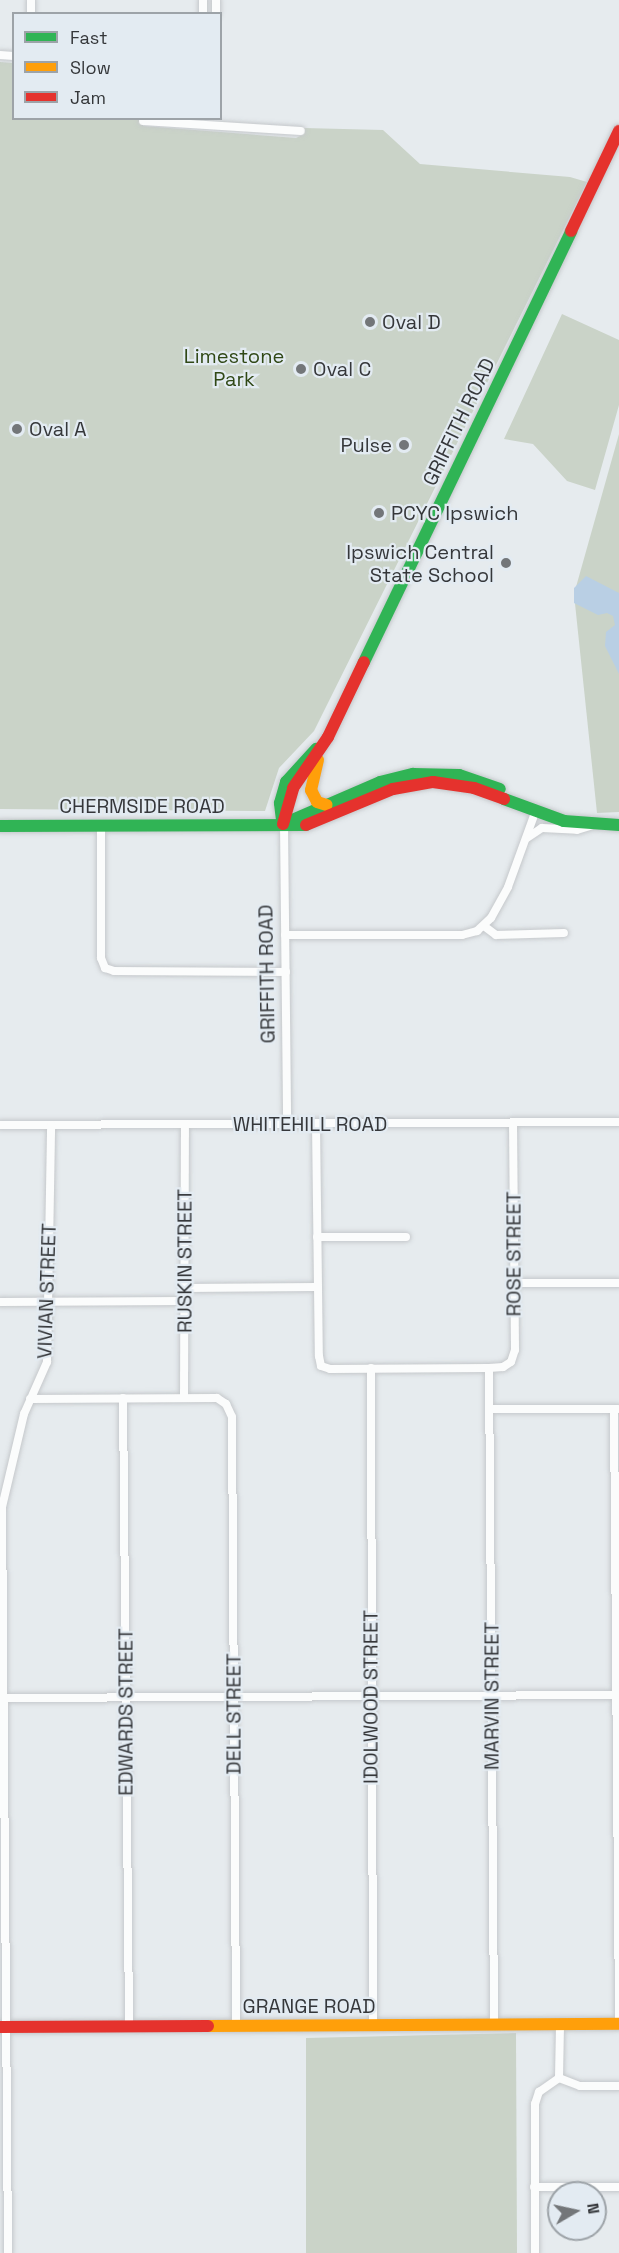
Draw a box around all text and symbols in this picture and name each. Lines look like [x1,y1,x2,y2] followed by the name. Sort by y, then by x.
[12,12,222,120] legend
[70,26,107,49] text: Fast
[70,56,111,79] text: Slow
[70,86,106,109] text: Jam
[382,310,441,334] place label: Oval D
[363,315,377,329] marker: Oval D
[184,345,284,392] park label: Limestone Park
[418,354,500,490] street label: GRIFFITH ROAD
[313,357,371,381] place label: Oval C
[294,362,308,376] marker: Oval C
[29,417,87,441] place label: Oval A
[10,422,24,436] marker: Oval A
[340,433,392,457] place label: Pulse
[397,438,411,452] marker: Pulse
[391,501,518,525] place label: PCYC Ipswich
[372,506,386,520] marker: PCYC Ipswich
[346,540,494,587] place label: Ipswich Central State School
[499,556,513,570] marker: Ipswich Central State School
[59,794,225,818] street label: CHERMSIDE ROAD
[254,904,280,1044] street label: GRIFFITH ROAD
[232,1112,388,1136] street label: WHITEHILL ROAD
[173,1189,197,1333] street label: RUSKIN STREET
[502,1192,526,1316] street label: ROSE STREET
[33,1223,61,1359] street label: VIVIAN STREET
[359,1610,383,1784] street label: IDOLWOOD STREET
[480,1622,504,1770] street label: MARVIN STREET
[114,1628,138,1796] street label: EDWARDS STREET
[222,1653,246,1775] street label: DELL STREET
[243,1994,375,2018] street label: GRANGE ROAD
[547,2181,607,2241] north arrow
[582,2201,605,2215] text: N

